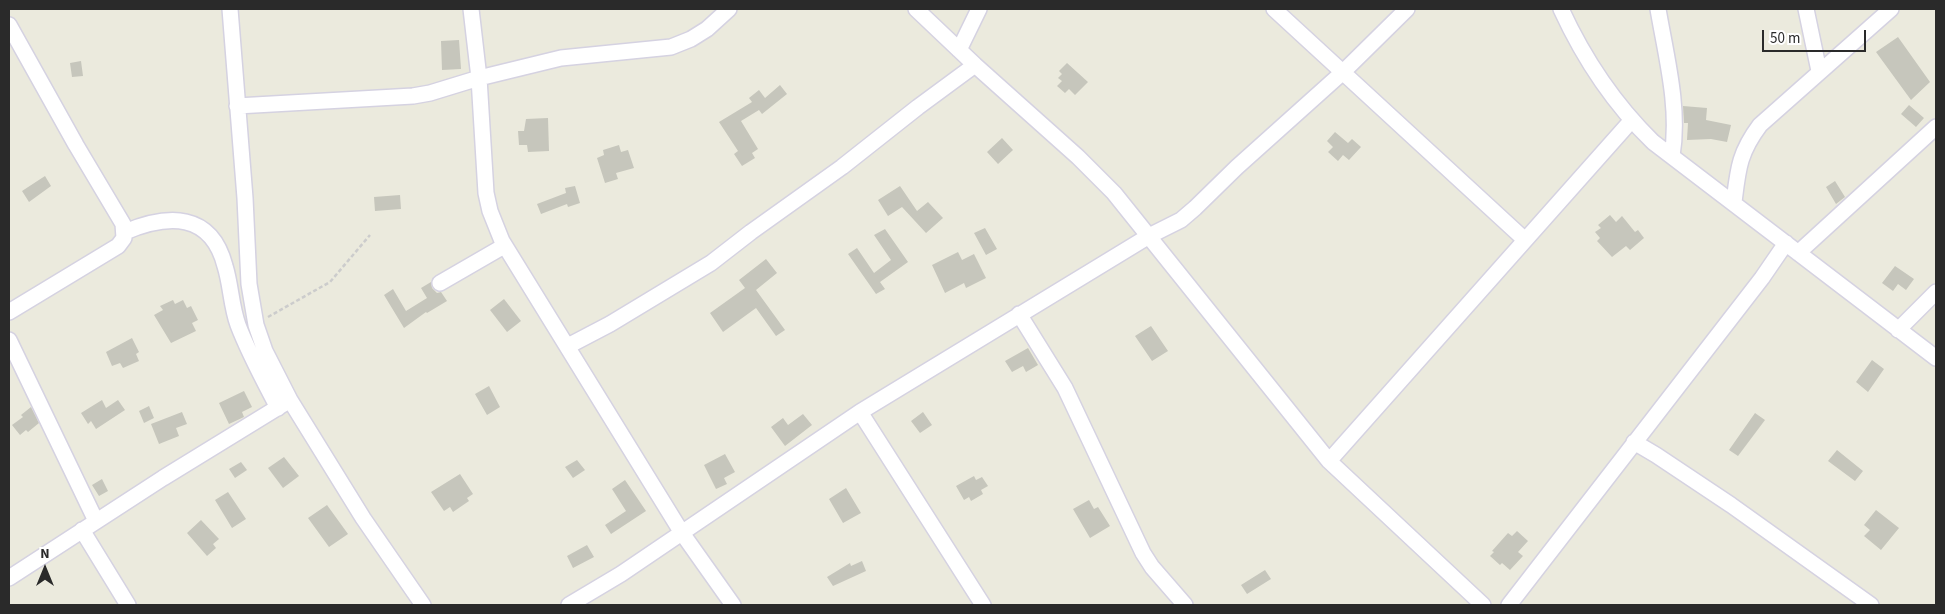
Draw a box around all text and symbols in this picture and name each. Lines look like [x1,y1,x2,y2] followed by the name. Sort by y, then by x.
[1765,20,1869,52] scale bar
[1770,28,1800,49] text: 50 m
[20,544,70,594] north arrow
[40,544,50,564] text: N

